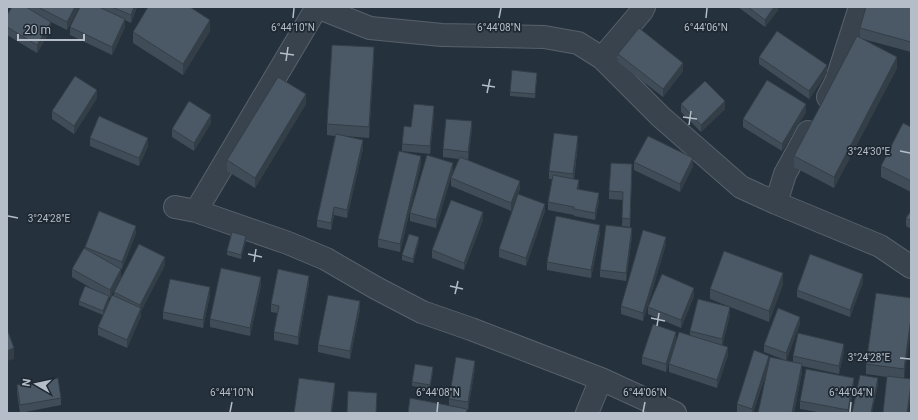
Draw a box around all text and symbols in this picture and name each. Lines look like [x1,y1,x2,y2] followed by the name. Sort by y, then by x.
[18,16,84,42] scale bar
[271,22,315,33] text: 6°44'10"N
[477,22,521,33] text: 6°44'08"N
[684,22,728,33] text: 6°44'06"N
[24,23,51,37] text: 20 m
[848,146,891,157] text: 3°24'30"E
[28,213,71,224] text: 3°24'28"E
[848,352,891,363] text: 3°24'28"E
[16,364,56,404] north arrow
[20,377,34,387] text: N
[210,387,254,398] text: 6°44'10"N
[416,387,460,398] text: 6°44'08"N
[623,387,667,398] text: 6°44'06"N
[829,387,873,398] text: 6°44'04"N

